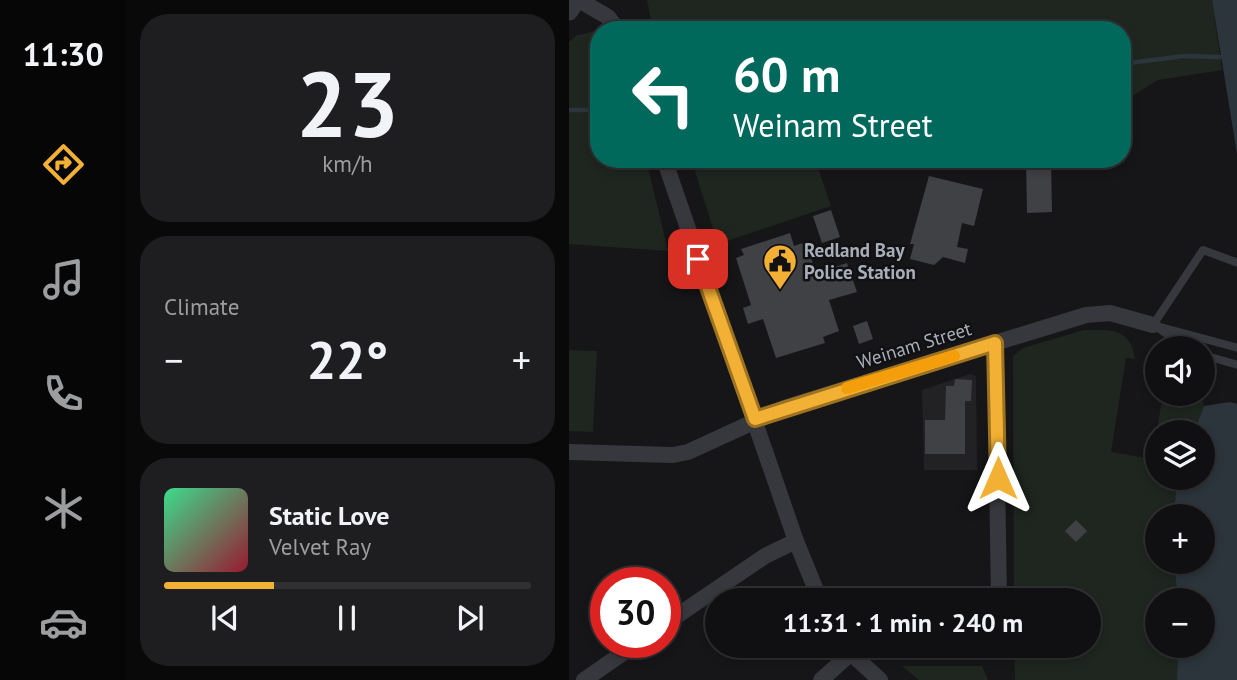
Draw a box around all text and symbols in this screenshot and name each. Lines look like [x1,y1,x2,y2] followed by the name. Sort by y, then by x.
[22,33,104,75] text: 11:30
[733,42,840,106] text: 60 m
[296,44,399,162] text: 23
[618,49,709,140] icon: left
[733,104,933,146] text: Weinam Street
[39,140,88,189] icon: directions
[322,149,373,178] text: km/h
[668,229,728,289] pin
[804,238,916,284] place label: Redland Bay Police Station
[679,240,717,278] icon: arrive
[761,242,799,291] public building icon: Redland Bay Police Station
[39,255,88,304] icon: music
[164,292,239,321] text: Climate
[854,316,975,374] street label: Weinam Street
[307,326,388,393] text: 22°
[164,335,183,384] text: −
[512,335,531,384] text: +
[1145,336,1215,658] map controls
[1145,336,1215,406] button: sound
[39,369,88,418] icon: phone
[1145,420,1215,490] button: layers
[961,441,1035,515] position arrow
[39,484,88,533] icon: climate
[269,499,390,532] text: Static Love
[1145,504,1215,574] button: +
[269,532,371,561] text: Velvet Ray
[590,567,681,658] speed limit sign: 30
[1145,588,1215,658] button: −
[39,598,88,647] icon: car
[206,599,244,637] icon: previous
[328,599,366,637] icon: pause
[451,599,489,637] icon: next
[783,606,1023,639] text: 11:31 · 1 min · 240 m

